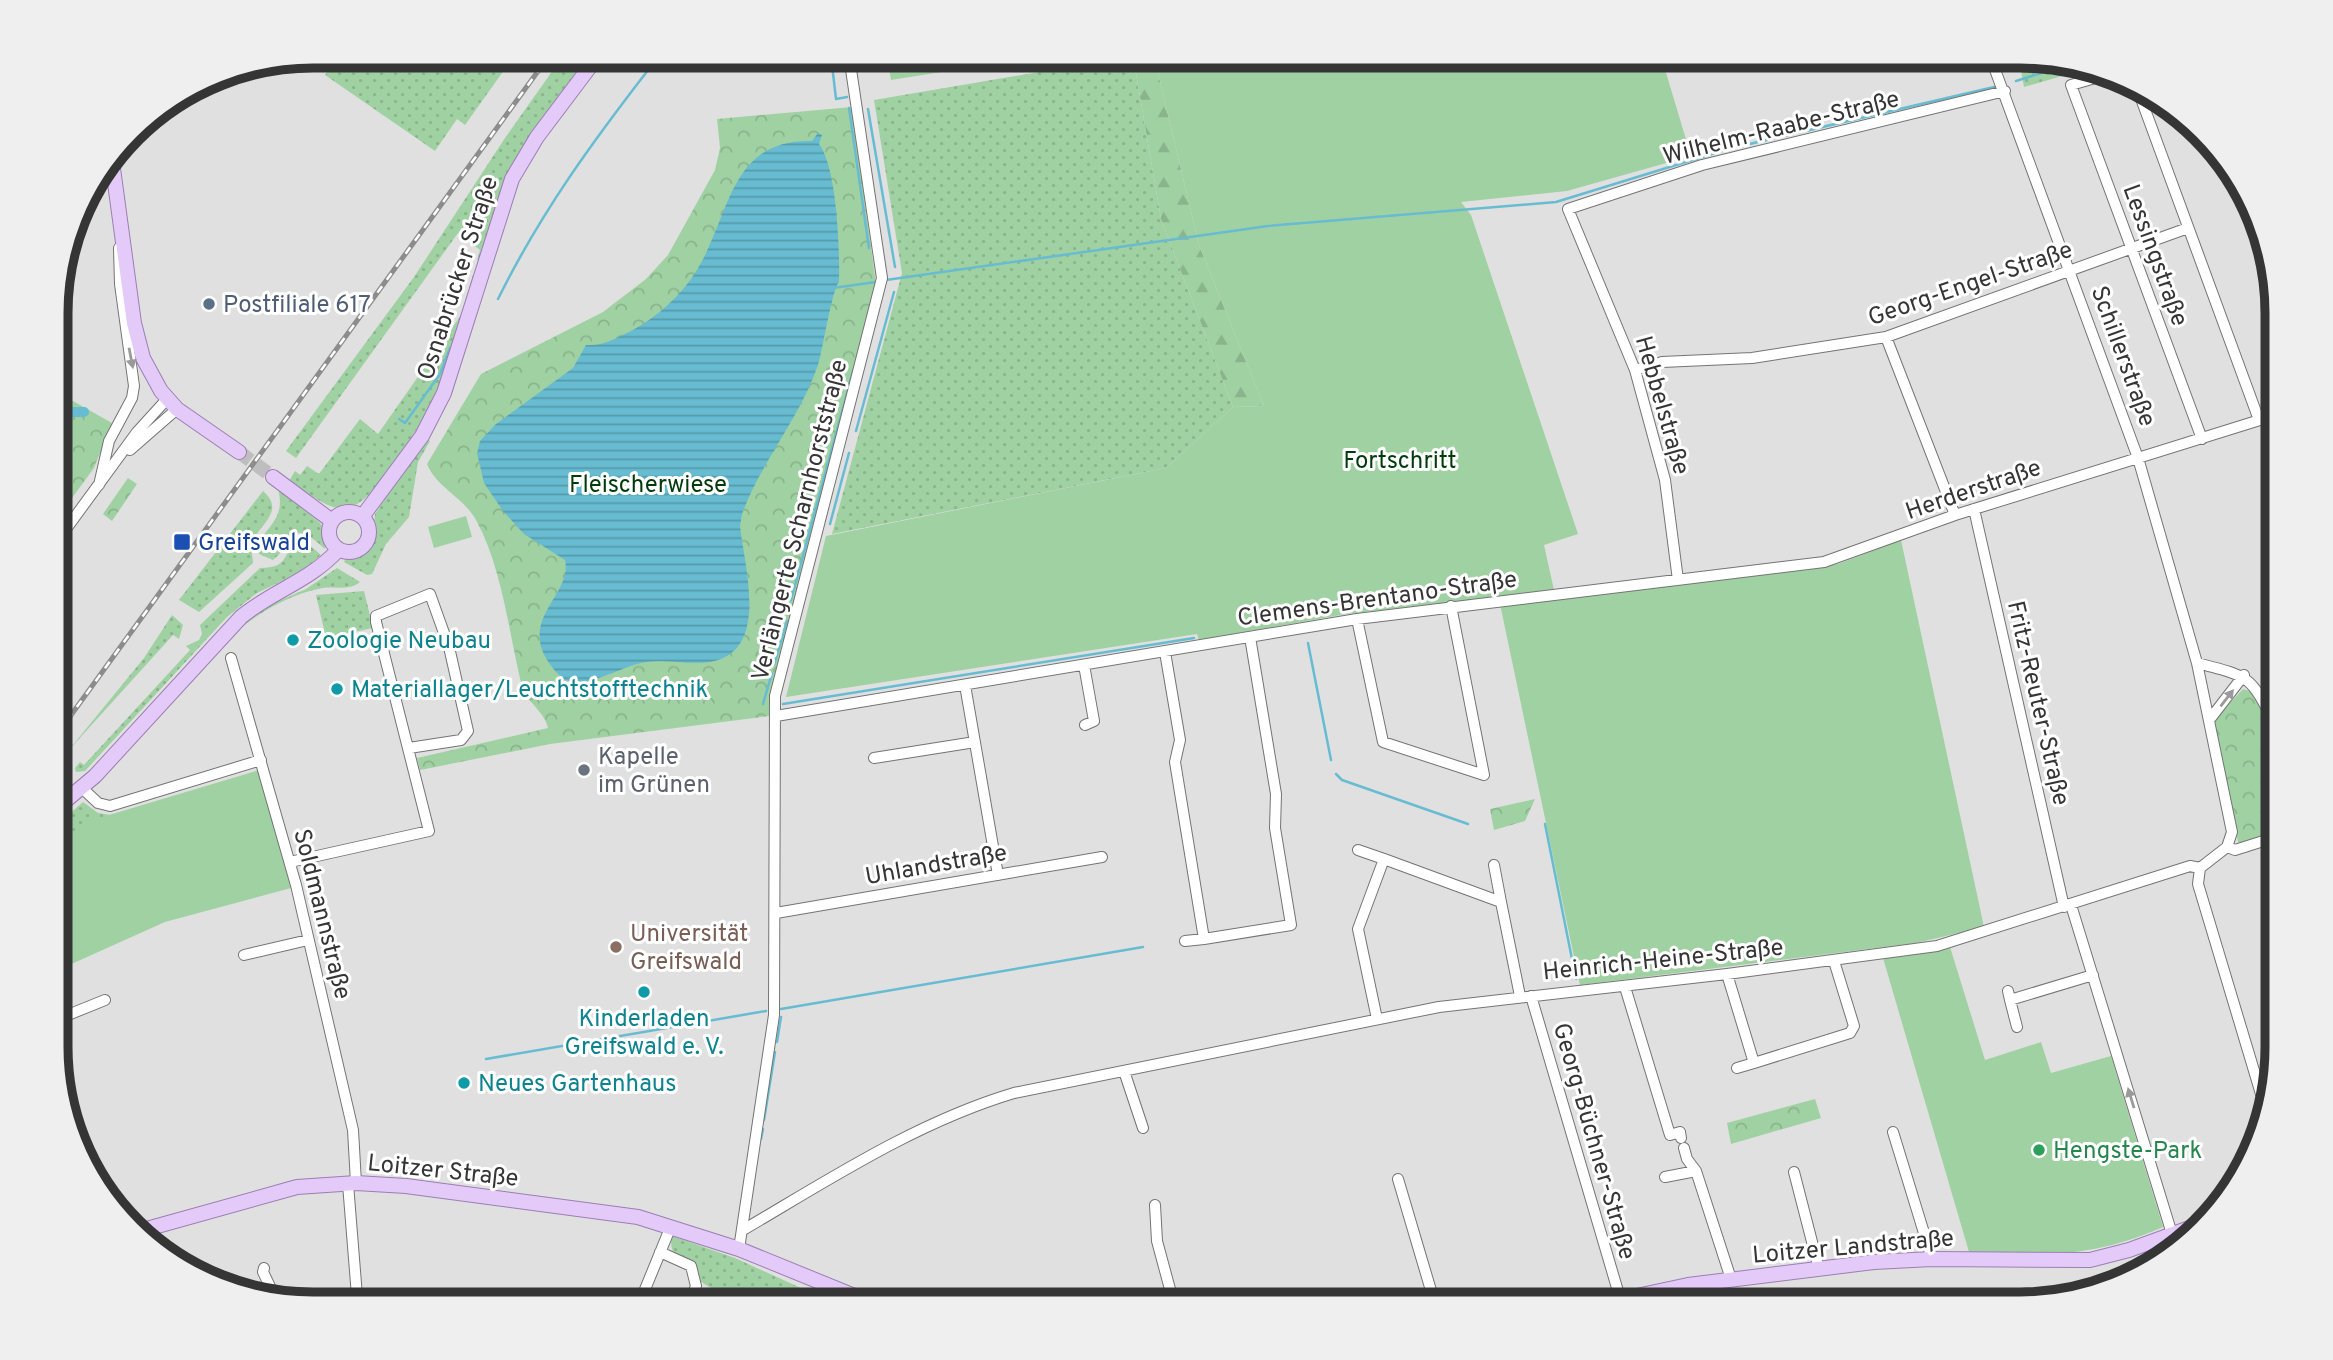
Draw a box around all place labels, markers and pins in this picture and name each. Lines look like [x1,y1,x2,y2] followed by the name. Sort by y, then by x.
[223,291,371,321] place label: Postfiliale 617
[201,296,217,312] marker: Postfiliale 617
[198,529,310,559] place label: Greifswald
[172,532,192,552] marker: Greifswald
[307,627,491,657] place label: Zoologie Neubau
[285,632,301,648] marker: Zoologie Neubau
[351,676,708,706] place label: Materiallager/Leuchtstofftechnik
[329,681,345,697] marker: Materiallager/Leuchtstofftechnik
[598,743,710,801] place label: Kapelle im Grünen
[576,762,592,778] marker: Kapelle im Grünen
[630,920,748,978] place label: Universität Greifswald
[608,939,624,955] marker: Universität Greifswald
[636,984,652,1000] marker: Kinderladen Greifswald e. V.
[564,1005,724,1063] place label: Kinderladen Greifswald e. V.
[478,1070,677,1100] place label: Neues Gartenhaus
[456,1075,472,1091] marker: Neues Gartenhaus
[2053,1137,2202,1167] place label: Hengste-Park
[2031,1142,2047,1158] marker: Hengste-Park

